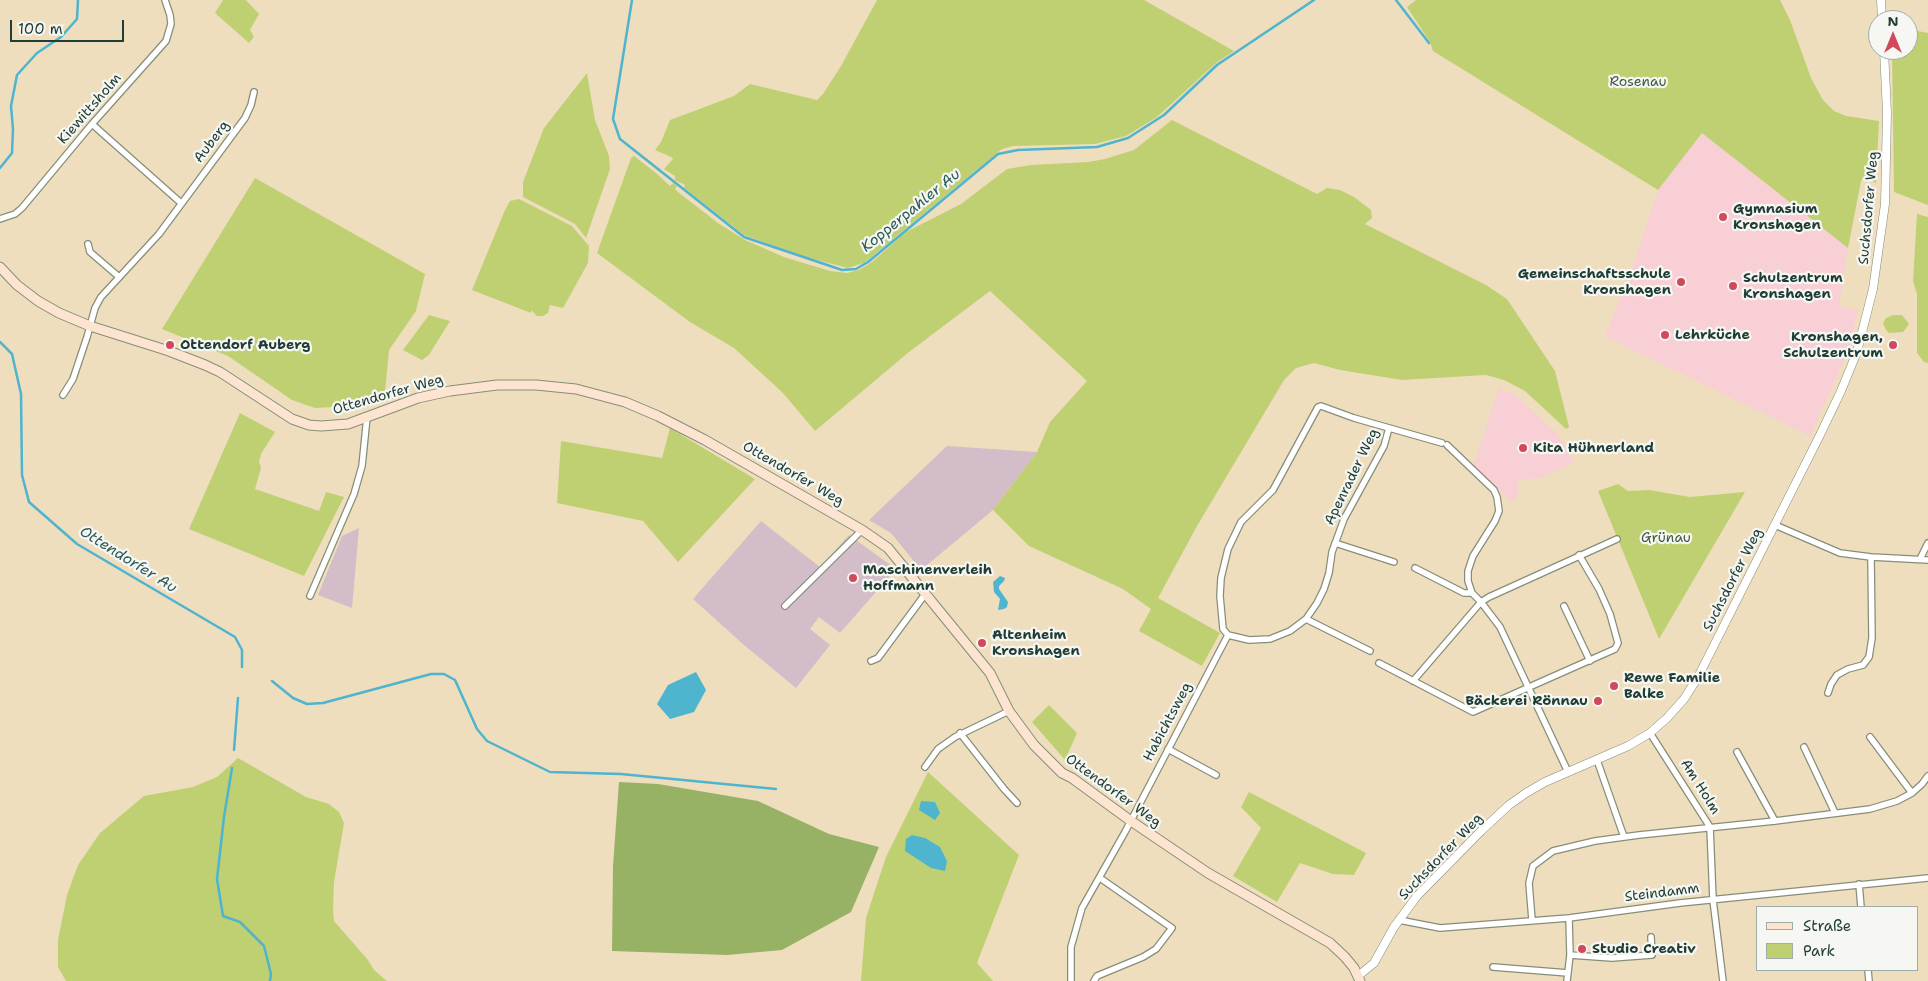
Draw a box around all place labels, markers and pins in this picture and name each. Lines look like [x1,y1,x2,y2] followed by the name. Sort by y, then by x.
[1733,201,1821,233] place label: Gymnasium Kronshagen
[1717,211,1729,223] marker: Gymnasium Kronshagen
[1518,266,1671,298] place label: Gemeinschaftsschule Kronshagen
[1743,270,1843,302] place label: Schulzentrum Kronshagen
[1675,276,1687,288] marker: Gemeinschaftsschule Kronshagen
[1727,280,1739,292] marker: Schulzentrum Kronshagen
[1675,327,1750,343] place label: Lehrküche
[1659,329,1671,341] marker: Lehrküche
[1783,329,1883,362] place label: Kronshagen, Schulzentrum
[180,337,310,353] place label: Ottendorf Auberg
[164,339,176,351] marker: Ottendorf Auberg
[1887,339,1899,351] marker: Kronshagen, Schulzentrum
[1533,440,1654,456] place label: Kita Hühnerland
[1517,442,1529,454] marker: Kita Hühnerland
[863,562,992,594] place label: Maschinenverleih Hoffmann
[847,572,859,584] marker: Maschinenverleih Hoffmann
[992,627,1080,660] place label: Altenheim Kronshagen
[976,637,988,649] marker: Altenheim Kronshagen
[1624,670,1720,702] place label: Rewe Familie Balke
[1608,680,1620,692] marker: Rewe Familie Balke
[1465,693,1588,709] place label: Bäckerei Rönnau
[1592,695,1604,707] marker: Bäckerei Rönnau
[1592,941,1696,957] place label: Studio Creativ
[1576,943,1588,955] marker: Studio Creativ

